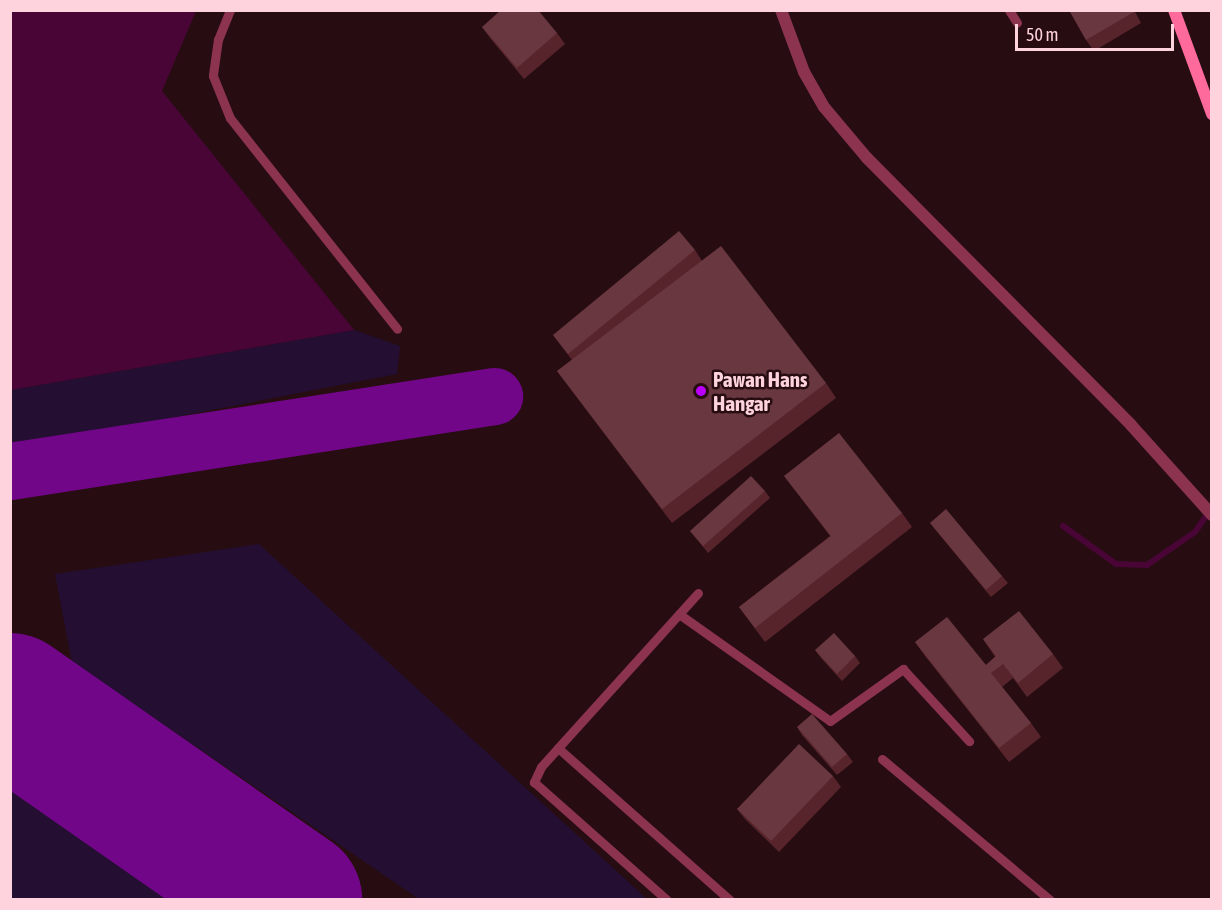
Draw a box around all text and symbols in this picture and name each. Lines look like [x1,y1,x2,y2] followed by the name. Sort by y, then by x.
[1018,12,1177,50] scale bar
[1026,24,1058,45] text: 50 m
[713,366,807,416] place label: Pawan Hans Hangar
[694,384,708,398] marker: Pawan Hans Hangar

